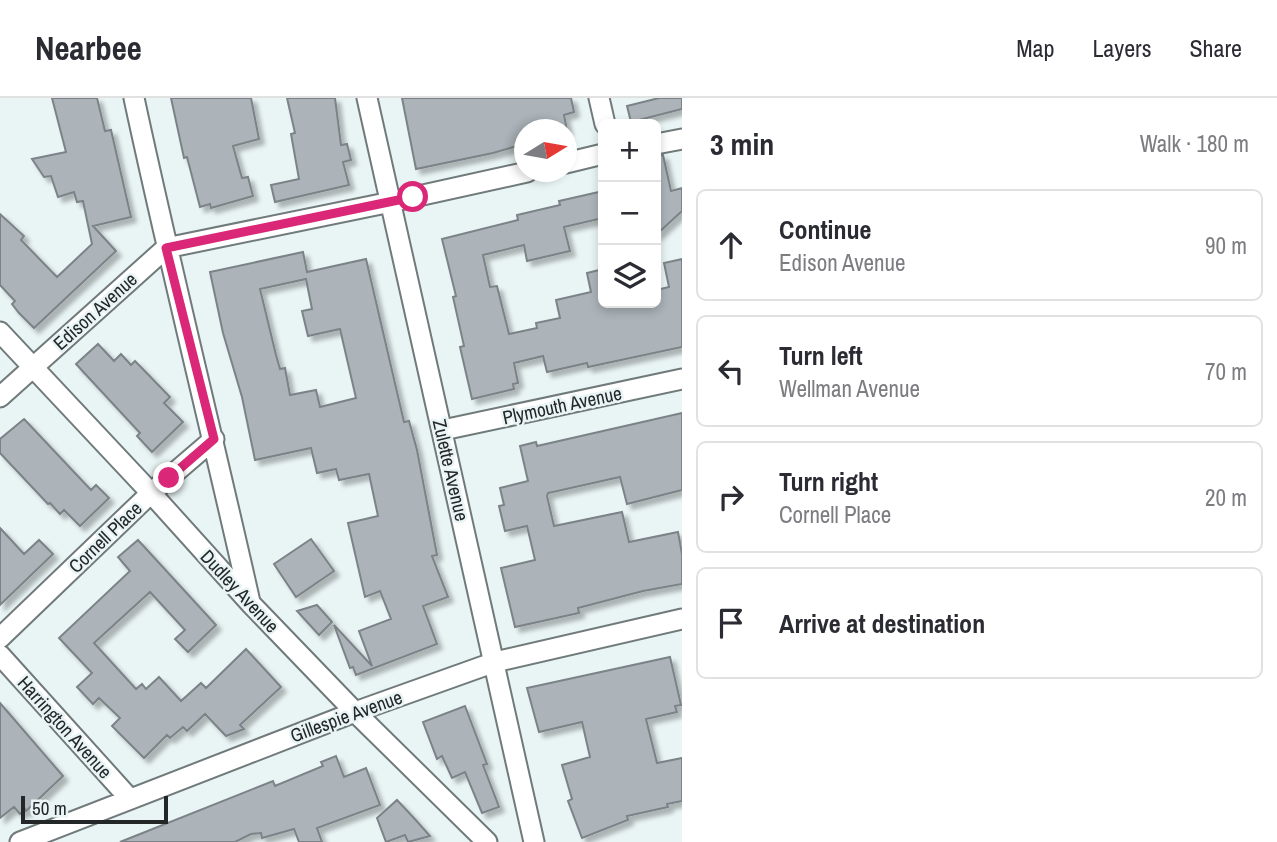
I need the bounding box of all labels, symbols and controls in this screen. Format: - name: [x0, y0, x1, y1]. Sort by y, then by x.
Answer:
- text: Nearbee: [35, 26, 142, 70]
- text: Map: [1016, 32, 1054, 64]
- text: Layers: [1092, 32, 1151, 64]
- text: Share: [1189, 32, 1242, 64]
- north arrow: [514, 119, 577, 182]
- map controls: [598, 119, 661, 308]
- button: +: [598, 119, 661, 182]
- text: 3 min: [710, 124, 774, 164]
- text: Walk · 180 m: [1140, 128, 1249, 159]
- route start: [397, 181, 428, 212]
- button: −: [598, 182, 661, 245]
- text: Continue: [779, 212, 871, 247]
- icon: ahead: [712, 226, 750, 264]
- text: 90 m: [1205, 230, 1247, 261]
- button: layers: [598, 245, 661, 308]
- text: Edison Avenue: [779, 247, 906, 278]
- street label: Edison Avenue: [47, 266, 143, 356]
- text: Turn left: [779, 338, 863, 373]
- icon: left: [712, 352, 750, 390]
- text: 70 m: [1205, 356, 1247, 387]
- text: Wellman Avenue: [779, 373, 920, 404]
- street label: Plymouth Avenue: [500, 380, 624, 430]
- street label: Zulette Avenue: [427, 417, 475, 523]
- route end: [153, 462, 184, 493]
- text: Turn right: [779, 464, 878, 499]
- icon: right: [712, 478, 750, 516]
- text: 20 m: [1205, 482, 1247, 513]
- street label: Cornell Place: [63, 495, 147, 579]
- text: Cornell Place: [779, 499, 891, 530]
- street label: Dudley Avenue: [195, 544, 285, 638]
- icon: arrive: [712, 604, 750, 642]
- text: Arrive at destination: [779, 606, 985, 641]
- street label: Harrington Avenue: [12, 670, 118, 784]
- street label: Gillespie Avenue: [286, 684, 406, 748]
- scale bar: [21, 793, 168, 825]
- text: 50 m: [32, 795, 67, 821]

